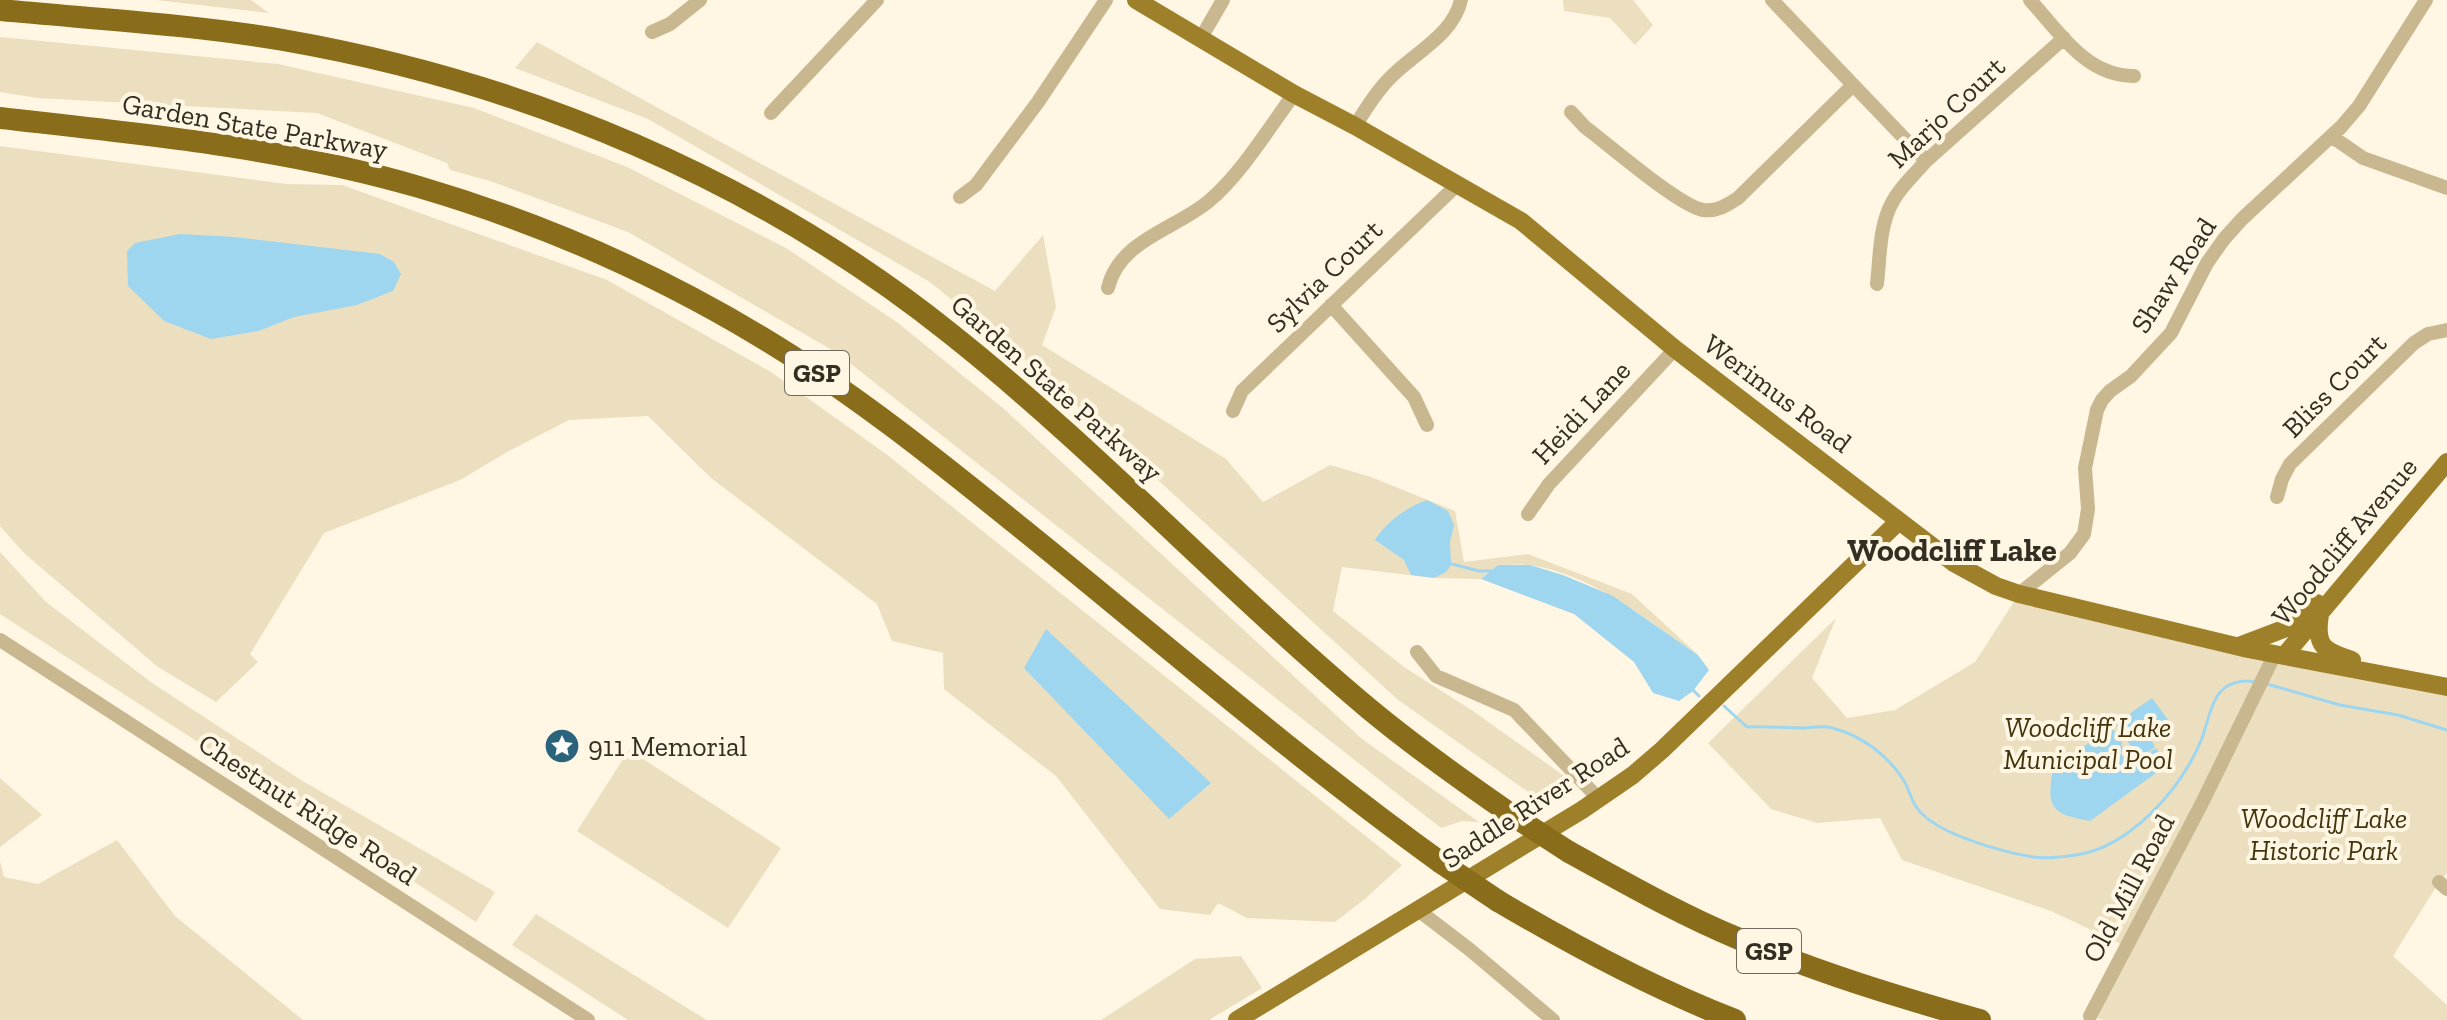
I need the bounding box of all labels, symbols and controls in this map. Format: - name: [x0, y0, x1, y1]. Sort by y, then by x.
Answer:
- street label: Marjo Court: [1881, 49, 2012, 175]
- street label: Garden State Parkway: [120, 87, 391, 166]
- street label: Shaw Road: [2124, 211, 2223, 339]
- street label: Sylvia Court: [1260, 213, 1389, 340]
- street label: Garden State Parkway: [944, 288, 1169, 489]
- street label: Bliss Court: [2276, 326, 2394, 444]
- street label: Werimus Road: [1697, 327, 1858, 460]
- road number: GSP: [785, 351, 849, 395]
- street label: Heidi Lane: [1525, 354, 1637, 471]
- street label: Woodcliff Avenue: [2265, 451, 2424, 632]
- district label: Woodcliff Lake: [1847, 531, 2057, 569]
- park label: Woodcliff Lake Municipal Pool: [2003, 711, 2173, 776]
- street label: Chestnut Ridge Road: [192, 727, 423, 892]
- place icon: 911 Memorial: [543, 727, 581, 765]
- place label: 911 Memorial: [588, 730, 747, 763]
- street label: Saddle River Road: [1436, 730, 1635, 875]
- park label: Woodcliff Lake Historic Park: [2241, 802, 2407, 867]
- street label: Old Mill Road: [2076, 808, 2181, 968]
- road number: GSP: [1737, 929, 1801, 973]

